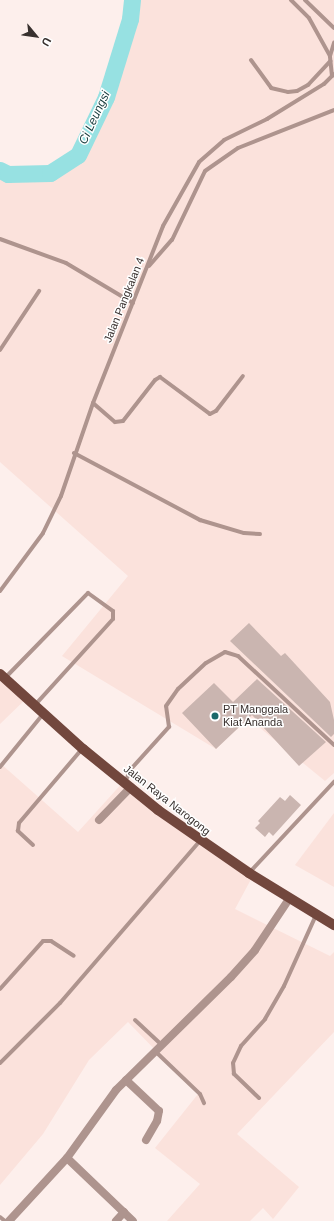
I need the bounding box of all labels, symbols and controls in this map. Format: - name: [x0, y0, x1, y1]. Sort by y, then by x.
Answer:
- north arrow: [16, 16, 56, 56]
- text: U: [39, 35, 54, 48]
- water label: Ci Leungsi: [76, 89, 114, 147]
- street label: Jalan Pangkalan 4: [101, 256, 147, 344]
- place label: PT Manggala Kiat Ananda: [223, 703, 288, 729]
- marker: PT Manggala Kiat Ananda: [210, 711, 220, 721]
- street label: Jalan Raya Narogong: [121, 762, 213, 838]

